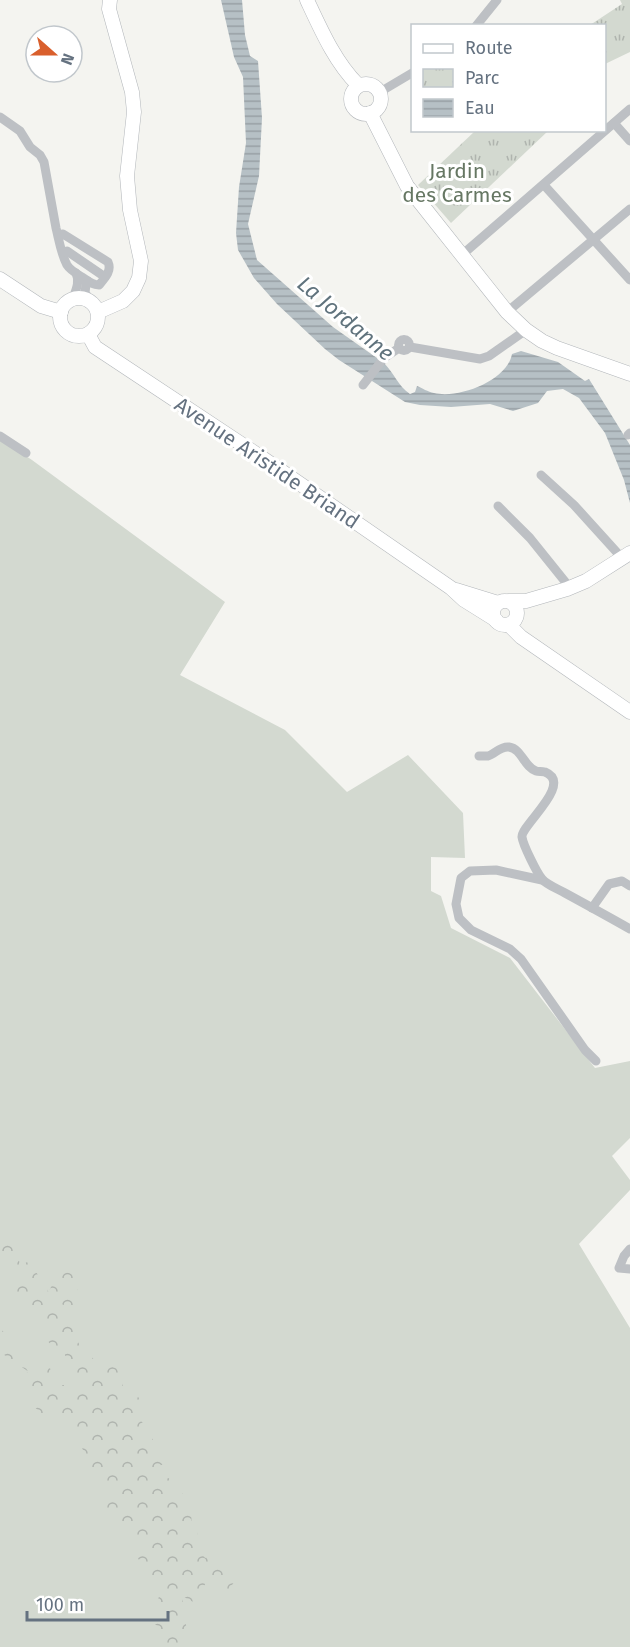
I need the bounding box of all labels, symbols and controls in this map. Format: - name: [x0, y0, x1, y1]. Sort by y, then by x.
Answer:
- north arrow: [24, 24, 84, 84]
- legend: [411, 24, 606, 132]
- text: Route: [465, 37, 513, 59]
- text: N: [57, 51, 78, 68]
- text: Parc: [465, 67, 500, 89]
- text: Eau: [465, 97, 495, 119]
- park label: Jardin des Carmes: [402, 158, 512, 208]
- water label: La Jordanne: [292, 270, 399, 367]
- street label: Avenue Aristide Briand: [170, 391, 364, 535]
- scale bar: [27, 1584, 168, 1622]
- text: 100 m: [36, 1594, 84, 1616]

